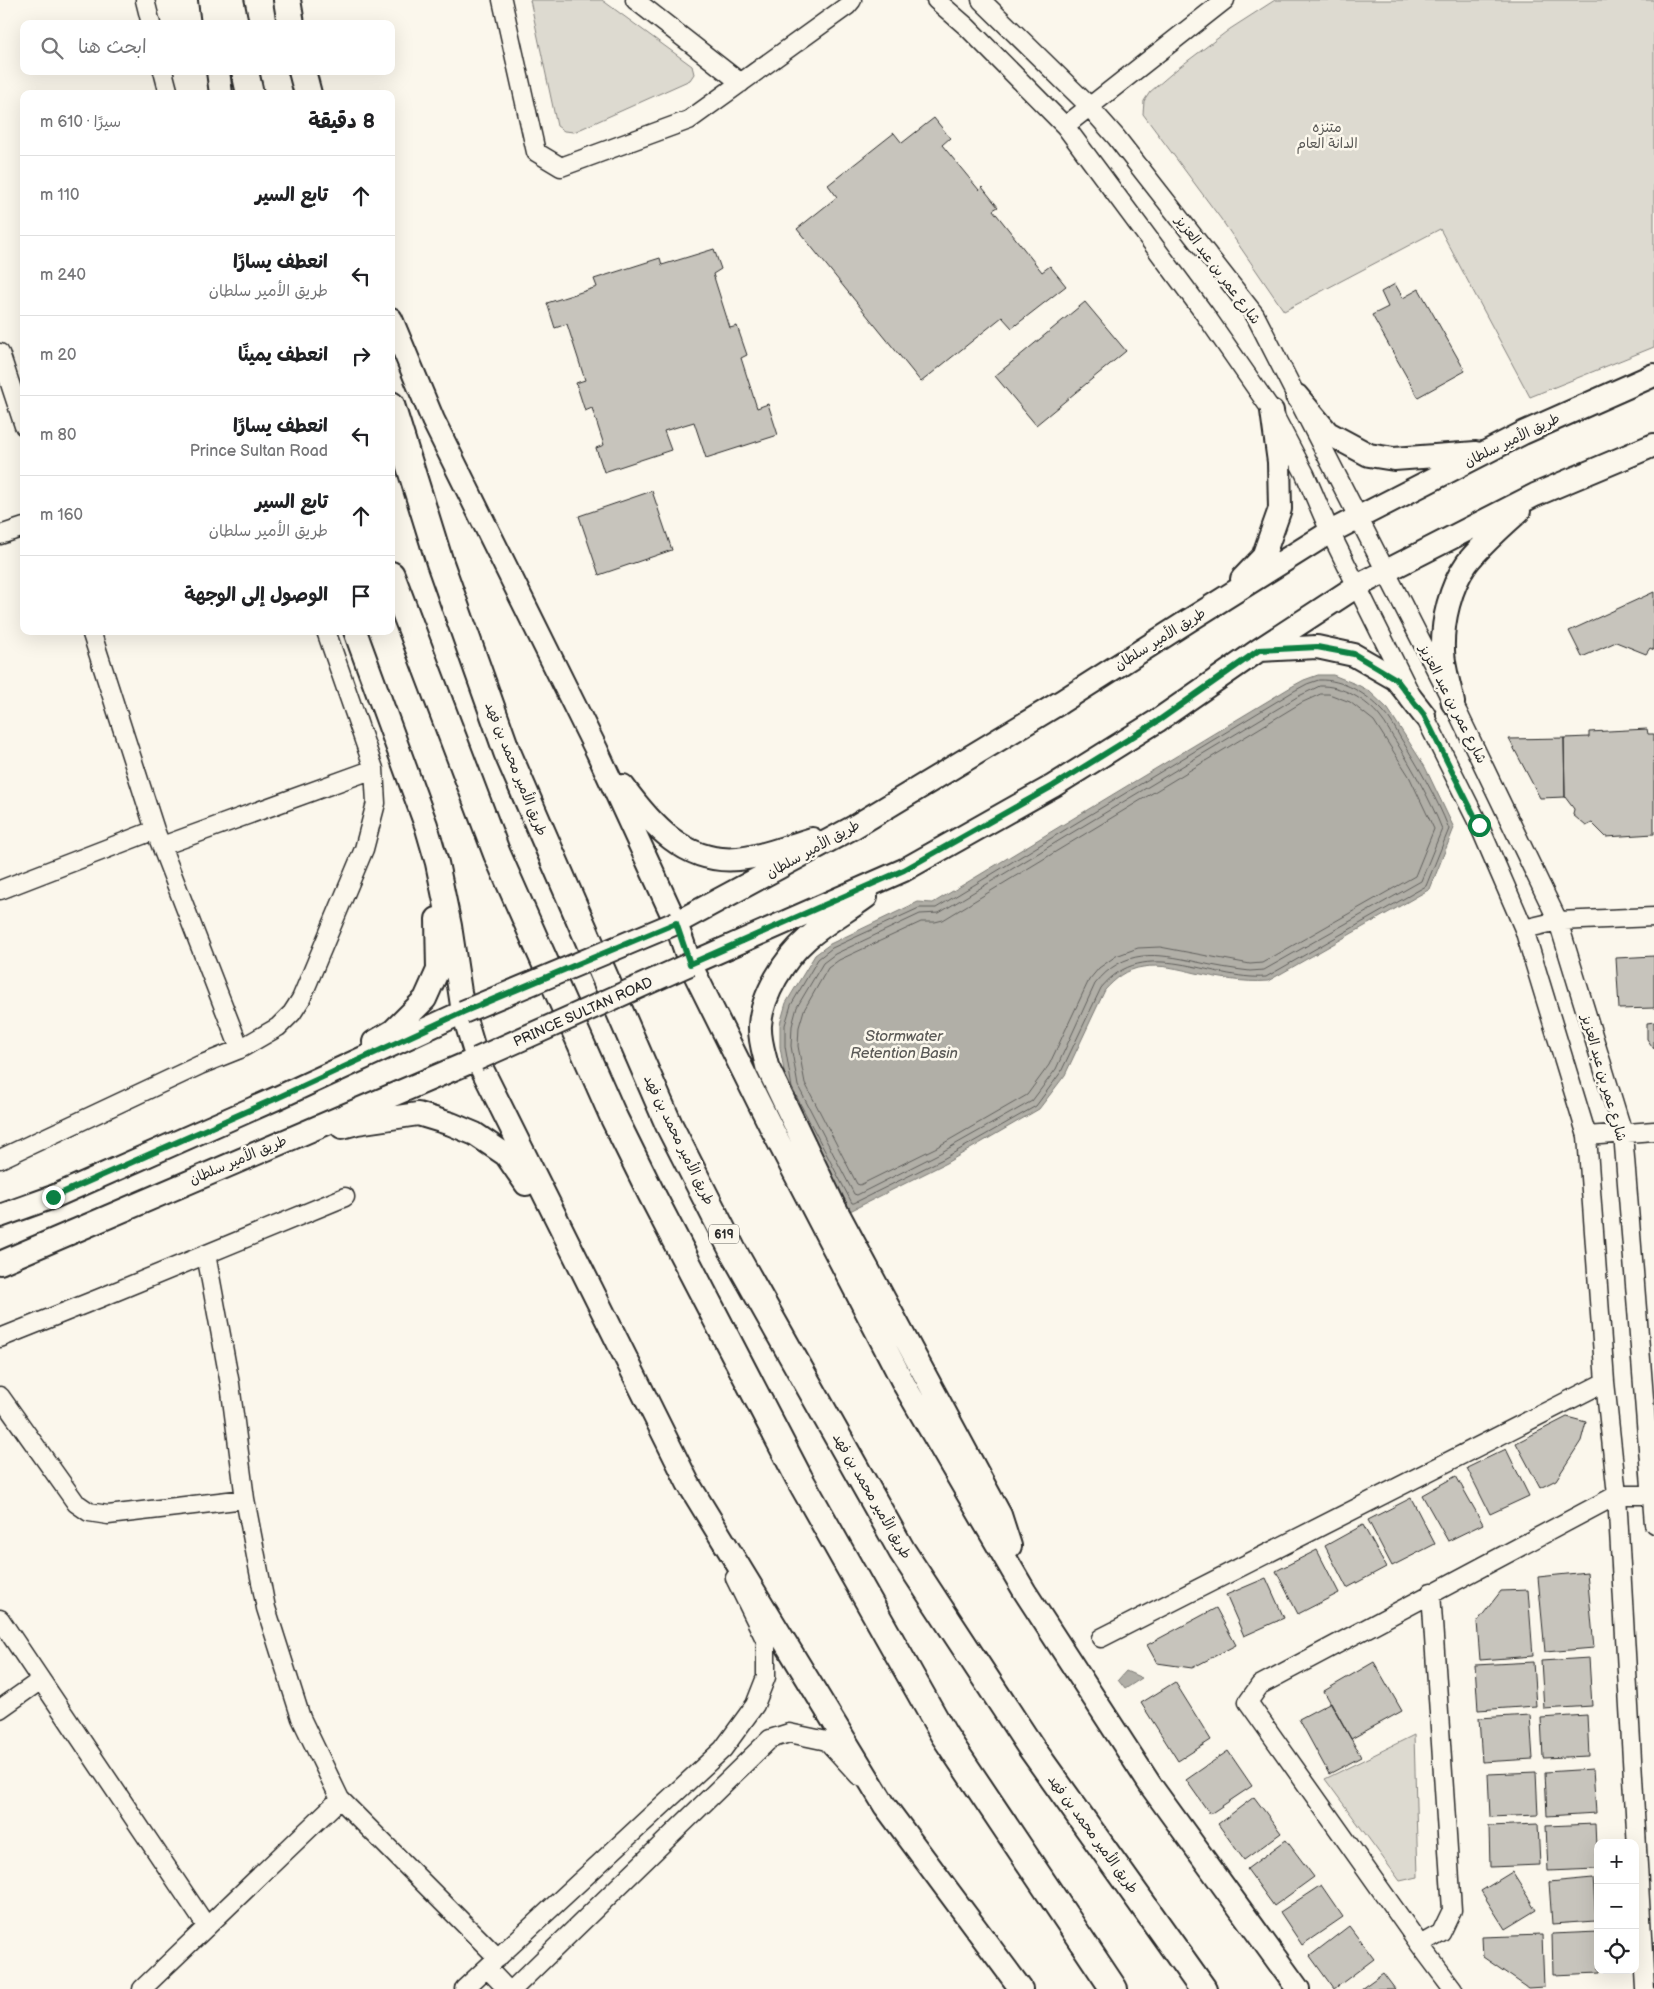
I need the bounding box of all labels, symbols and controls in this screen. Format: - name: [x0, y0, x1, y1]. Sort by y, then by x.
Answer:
- search box: [20, 20, 395, 75]
- icon: search: [38, 34, 66, 62]
- text: ابحث هنا: [78, 36, 147, 59]
- text: 8 دقيقة: [308, 109, 375, 134]
- text: سيرًا · 610 m: [40, 113, 121, 132]
- park label: متنزه الدانة العام: [1296, 119, 1358, 154]
- icon: ahead: [347, 182, 375, 210]
- text: تابع السير: [255, 184, 328, 207]
- text: 110 m: [40, 186, 79, 205]
- street label: شارع عمر بن عبد العزيز: [1170, 212, 1264, 328]
- text: انعطف يسارًا: [233, 251, 328, 274]
- icon: left: [347, 262, 375, 290]
- text: 240 m: [40, 266, 86, 285]
- text: طريق الأمير سلطان: [209, 282, 328, 301]
- icon: right: [347, 342, 375, 370]
- text: انعطف يمينًا: [238, 344, 328, 367]
- text: 20 m: [40, 346, 76, 365]
- street label: طريق الأمير سلطان: [1461, 409, 1563, 471]
- text: انعطف يسارًا: [233, 415, 328, 438]
- icon: left: [347, 422, 375, 450]
- text: 80 m: [40, 426, 76, 445]
- text: Prince Sultan Road: [190, 442, 328, 461]
- text: تابع السير: [255, 491, 328, 514]
- icon: ahead: [347, 502, 375, 530]
- text: 160 m: [40, 506, 83, 525]
- text: طريق الأمير سلطان: [209, 522, 328, 541]
- icon: arrive: [347, 582, 375, 610]
- text: الوصول إلى الوجهة: [184, 584, 328, 607]
- street label: طريق الأمير سلطان: [1111, 603, 1209, 674]
- street label: شارع عمر بن عبد العزيز: [1414, 641, 1490, 767]
- street label: طريق الأمير محمد بن فهد: [481, 699, 552, 838]
- route start: [1468, 814, 1491, 837]
- street label: طريق الأمير سلطان: [763, 815, 863, 882]
- street label: PRINCE SULTAN ROAD: [511, 974, 655, 1050]
- street label: شارع عمر بن عبد العزيز: [1577, 1012, 1630, 1144]
- water label: Stormwater Retention Basin: [850, 1027, 958, 1063]
- street label: طريق الأمير محمد بن فهد: [640, 1072, 719, 1208]
- street label: طريق الأمير سلطان: [186, 1131, 289, 1188]
- route end: [42, 1186, 65, 1209]
- road number: 619: [709, 1224, 739, 1244]
- street label: طريق الأمير محمد بن فهد: [829, 1429, 916, 1562]
- street label: طريق الأمير محمد بن فهد: [1044, 1771, 1143, 1897]
- map controls: [1594, 1839, 1639, 1974]
- button: +: [1594, 1839, 1639, 1884]
- button: −: [1594, 1884, 1639, 1929]
- button: locate: [1594, 1929, 1639, 1974]

